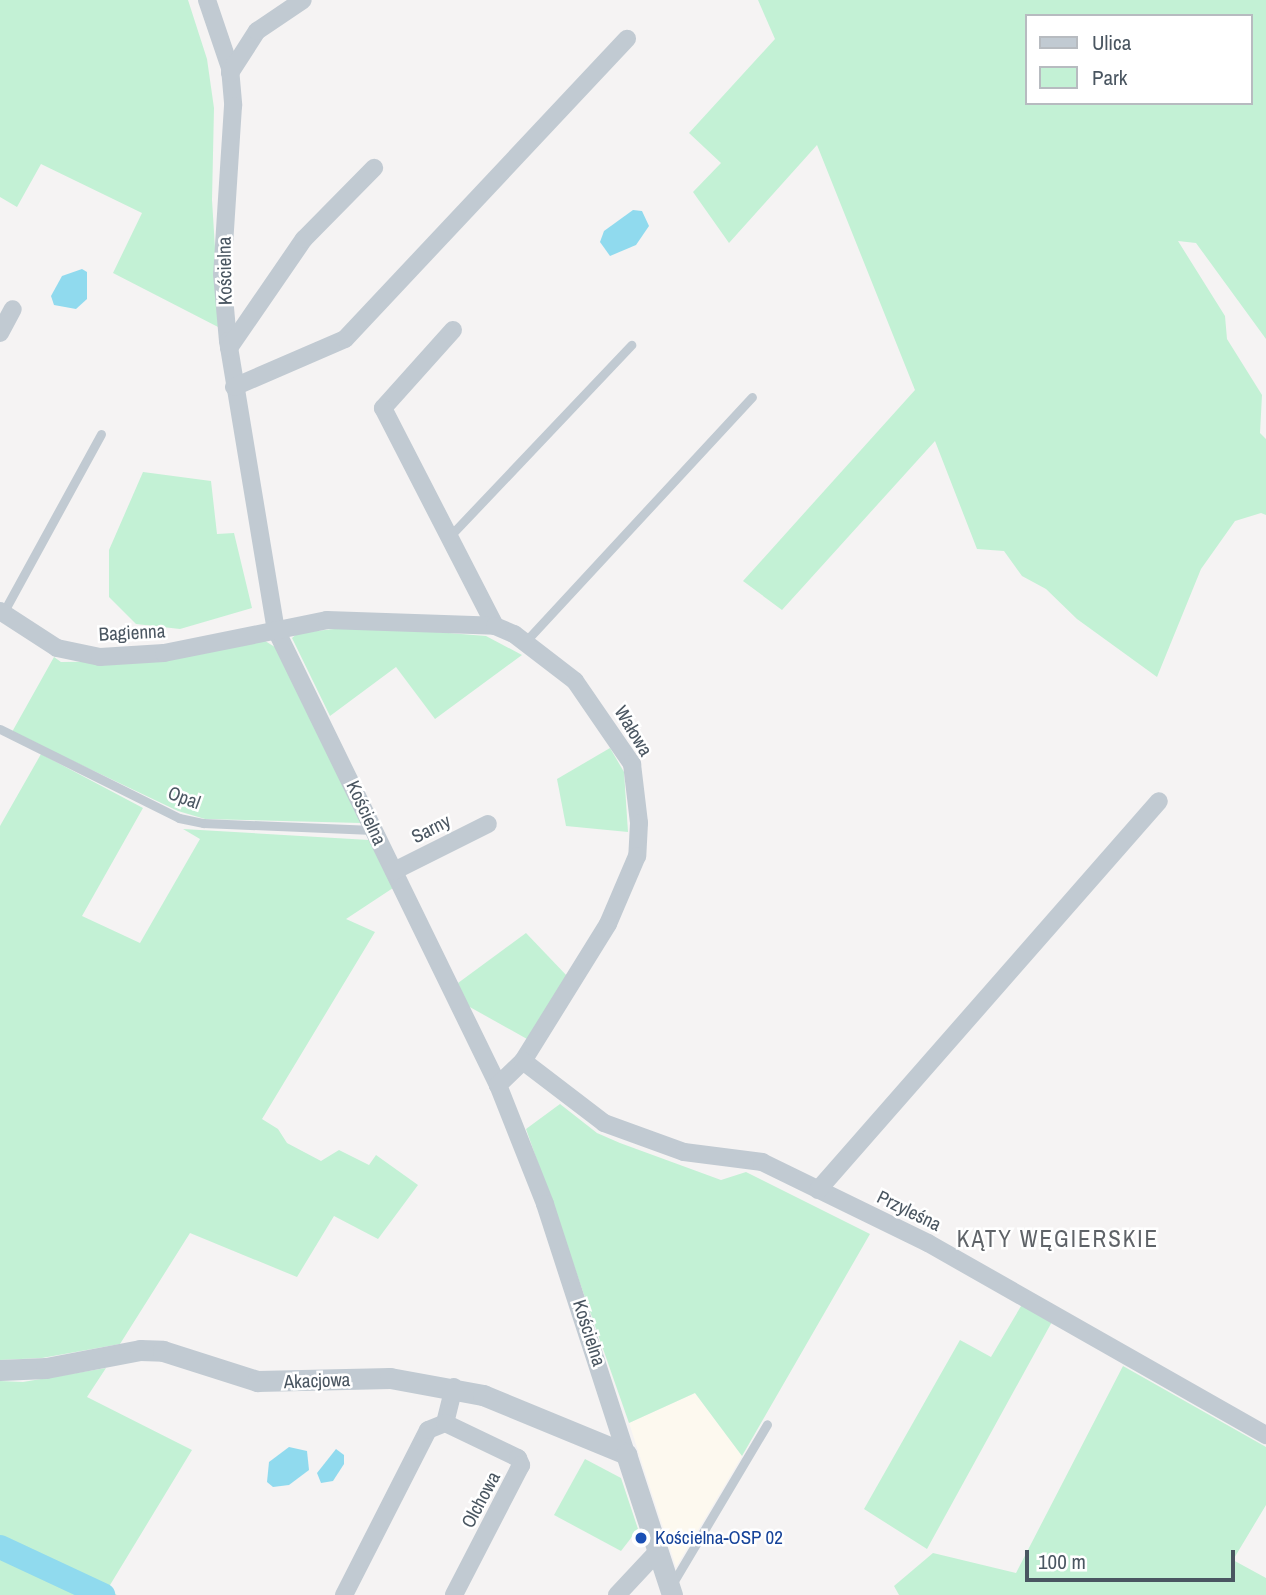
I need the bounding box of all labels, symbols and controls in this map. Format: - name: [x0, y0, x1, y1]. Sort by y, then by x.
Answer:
- legend: [1024, 14, 1252, 105]
- text: Ulica: [1092, 28, 1131, 57]
- text: Park: [1092, 63, 1127, 92]
- street label: Kościelna: [213, 237, 237, 305]
- street label: Bagienna: [98, 620, 166, 646]
- street label: Wałowa: [609, 702, 657, 760]
- street label: Kościelna: [341, 777, 391, 849]
- street label: Opal: [165, 782, 203, 814]
- street label: Sarny: [408, 810, 454, 848]
- street label: Przyleśna: [873, 1186, 945, 1236]
- district label: KĄTY WĘGIERSKIE: [959, 1225, 1157, 1253]
- street label: Kościelna: [568, 1297, 610, 1369]
- street label: Akacjowa: [283, 1368, 351, 1394]
- street label: Olchowa: [457, 1468, 505, 1532]
- place label: Kościelna-OSP 02: [655, 1527, 783, 1549]
- marker: Kościelna-OSP 02: [633, 1530, 649, 1546]
- scale bar: [1028, 1536, 1238, 1580]
- text: 100 m: [1038, 1547, 1086, 1576]

